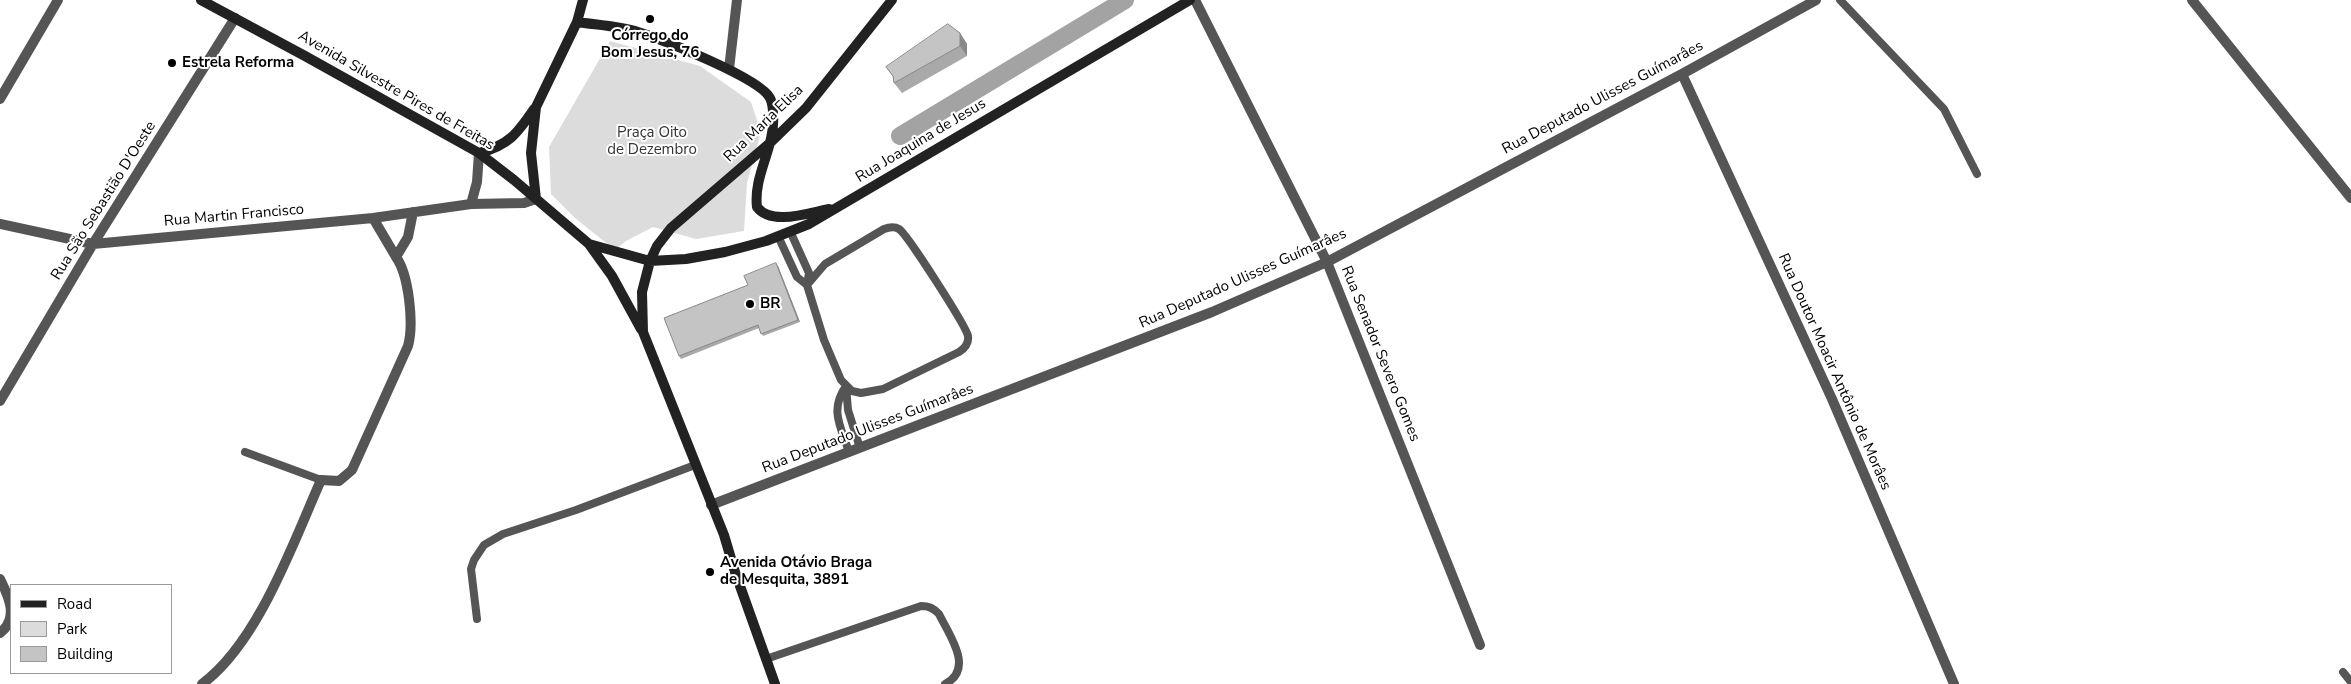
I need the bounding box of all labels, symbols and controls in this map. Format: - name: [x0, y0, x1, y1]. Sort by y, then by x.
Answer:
- marker: Córrego do Bom Jesus, 76: [644, 13, 656, 25]
- street label: Avenida Silvestre Pires de Freitas: [295, 27, 497, 155]
- place label: Córrego do Bom Jesus, 76: [601, 27, 699, 62]
- street label: Rua Deputado Ulisses Guímarâes: [1499, 37, 1707, 159]
- place label: Estrela Reforma: [182, 54, 294, 72]
- marker: Estrela Reforma: [166, 57, 178, 69]
- street label: Rua Maria Elisa: [721, 82, 807, 166]
- street label: Rua Joaquina de Jesus: [853, 95, 989, 187]
- street label: Rua São Sebastião D'Oeste: [48, 118, 160, 284]
- park label: Praça Oito de Dezembro: [607, 124, 697, 159]
- street label: Rua Martin Francisco: [163, 201, 305, 231]
- street label: Rua Deputado Ulisses Guímarâes: [1137, 225, 1349, 333]
- street label: Rua Doutor Moacir Antônio de Morâes: [1774, 251, 1894, 493]
- street label: Rua Senador Severo Gomes: [1337, 264, 1423, 444]
- place label: BR: [760, 295, 781, 313]
- marker: BR: [744, 298, 756, 310]
- street label: Rua Deputado Ulisses Guímarâes: [760, 380, 976, 478]
- place label: Avenida Otávio Braga de Mesquita, 3891: [720, 554, 872, 589]
- marker: Avenida Otávio Braga de Mesquita, 3891: [704, 566, 716, 578]
- legend: [10, 584, 172, 674]
- text: Road: [57, 594, 92, 614]
- text: Park: [57, 619, 87, 639]
- text: Building: [57, 644, 113, 664]

